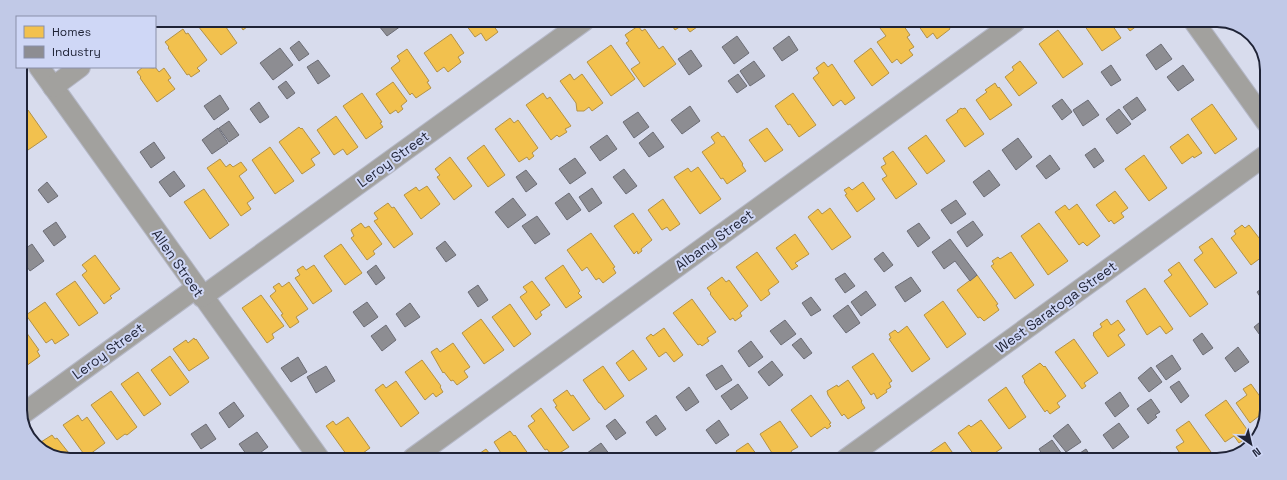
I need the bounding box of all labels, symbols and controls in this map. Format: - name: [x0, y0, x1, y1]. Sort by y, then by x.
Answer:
- legend: [16, 16, 156, 68]
- text: Homes: [52, 24, 91, 40]
- text: Industry: [52, 44, 101, 60]
- street label: Leroy Street: [354, 127, 432, 191]
- street label: Albany Street: [671, 205, 757, 275]
- street label: Allen Street: [148, 226, 208, 300]
- street label: West Saratoga Street: [992, 257, 1120, 357]
- street label: Leroy Street: [69, 319, 147, 383]
- north arrow: [1231, 424, 1271, 464]
- text: N: [1250, 444, 1264, 460]

